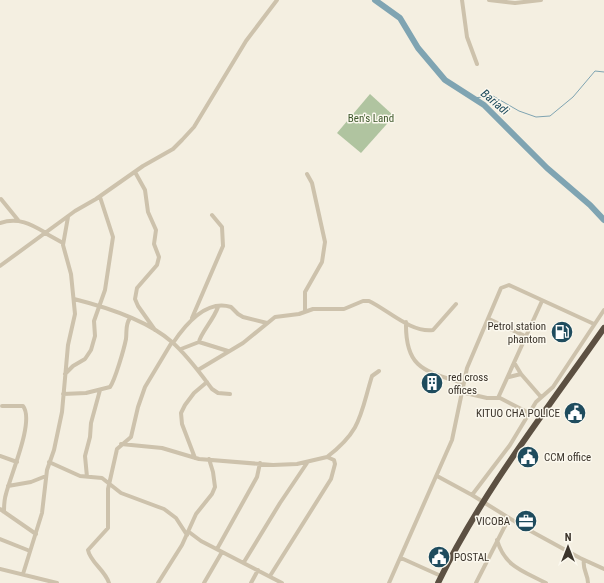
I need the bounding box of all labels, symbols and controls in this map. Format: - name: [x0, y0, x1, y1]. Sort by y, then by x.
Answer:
- water label: Bariadi: [478, 86, 512, 118]
- park label: Ben's Land: [348, 112, 394, 125]
- fuel station icon: Petrol station phantom: [549, 319, 575, 345]
- place label: Petrol station phantom: [488, 320, 546, 346]
- building icon: red cross offices: [419, 370, 445, 396]
- place label: red cross offices: [448, 371, 488, 397]
- public building icon: KITUO CHA POLICE: [562, 400, 588, 426]
- place label: KITUO CHA POLICE: [476, 407, 561, 420]
- public building icon: CCM office: [515, 444, 541, 470]
- place label: CCM office: [544, 451, 591, 464]
- office icon: VICOBA: [513, 508, 539, 534]
- place label: VICOBA: [476, 515, 511, 528]
- north arrow: [548, 527, 588, 567]
- text: N: [565, 531, 572, 544]
- public building icon: POSTAL: [426, 544, 452, 570]
- place label: POSTAL: [454, 551, 489, 564]

